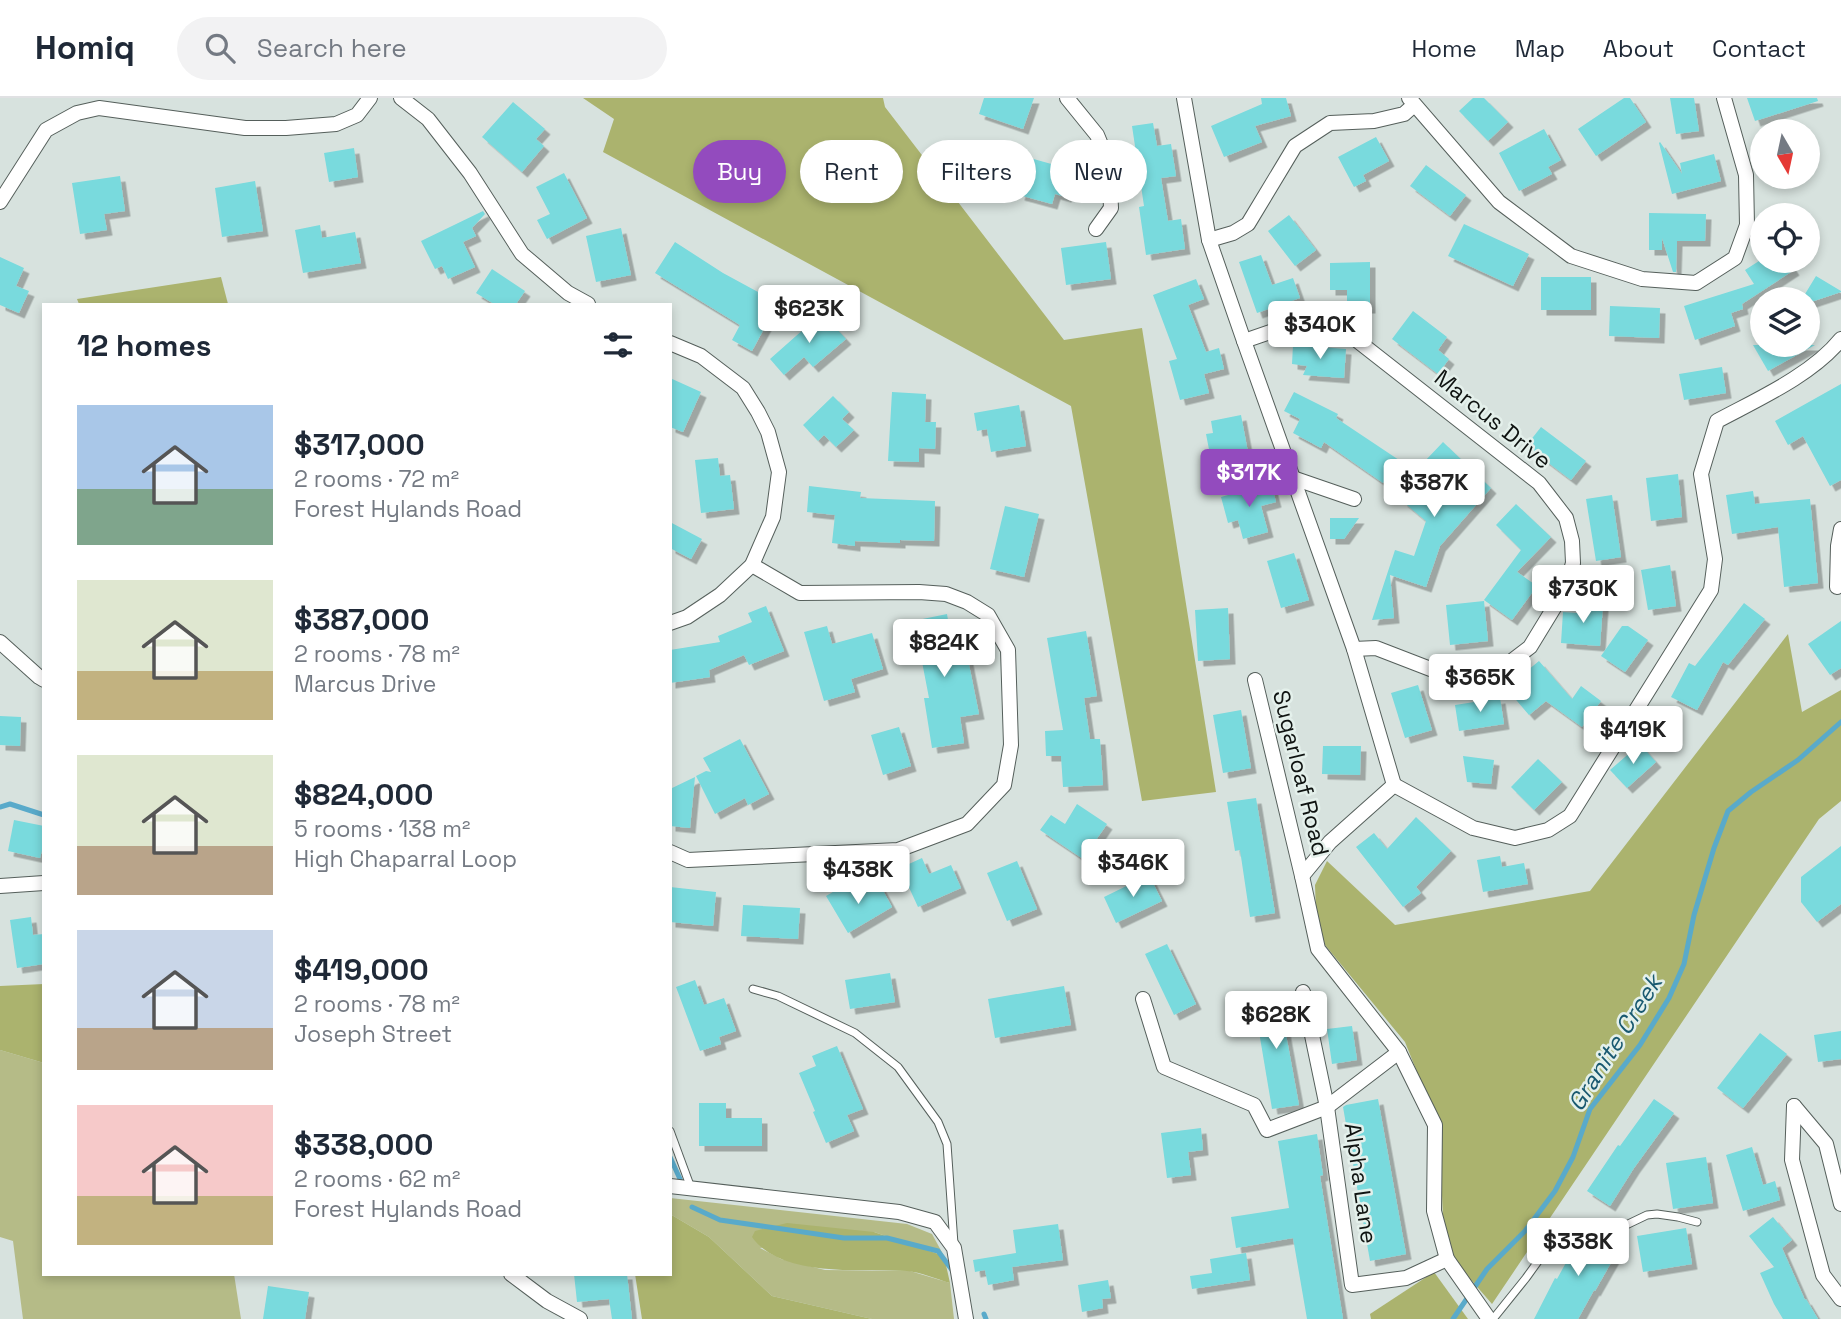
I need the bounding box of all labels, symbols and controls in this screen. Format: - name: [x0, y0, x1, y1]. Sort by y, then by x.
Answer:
- search box: [177, 17, 667, 80]
- text: Homiq: [35, 27, 135, 69]
- icon: search: [201, 29, 239, 67]
- text: Search here: [257, 31, 407, 65]
- text: Home: [1411, 33, 1477, 64]
- text: Map: [1515, 33, 1565, 64]
- text: About: [1603, 33, 1674, 64]
- text: Contact: [1712, 33, 1806, 64]
- north arrow: [1750, 119, 1820, 189]
- map controls: [1750, 119, 1820, 357]
- chip: Buy: [693, 140, 786, 203]
- chip: Rent: [800, 140, 903, 203]
- chip: Filters: [917, 140, 1036, 203]
- chip: New: [1050, 140, 1147, 203]
- button: locate: [1750, 203, 1820, 273]
- pin: $623K: [760, 286, 858, 345]
- button: layers: [1750, 287, 1820, 357]
- text: $623K: [774, 293, 844, 323]
- pin: $340K: [1271, 302, 1369, 361]
- text: $340K: [1284, 309, 1356, 339]
- text: 12 homes: [77, 326, 212, 365]
- icon: filters: [599, 326, 637, 364]
- street label: Marcus Drive: [1428, 363, 1558, 475]
- text: $317,000: [294, 425, 425, 464]
- icon: home: [133, 433, 217, 517]
- pin: $317K: [1200, 450, 1298, 509]
- text: $317K: [1216, 457, 1282, 487]
- pin: $387K: [1385, 460, 1483, 519]
- text: 2 rooms · 72 m²: [294, 464, 459, 494]
- text: $387K: [1400, 467, 1468, 497]
- text: Forest Hylands Road: [294, 494, 522, 524]
- pin: $730K: [1534, 566, 1632, 625]
- text: $730K: [1548, 573, 1618, 603]
- text: $387,000: [294, 600, 429, 639]
- icon: home: [133, 608, 217, 692]
- pin: $824K: [895, 620, 993, 679]
- text: $824K: [909, 627, 979, 657]
- text: 2 rooms · 78 m²: [294, 639, 460, 669]
- pin: $365K: [1431, 654, 1529, 714]
- text: $365K: [1445, 662, 1515, 692]
- text: Marcus Drive: [294, 669, 436, 699]
- street label: Sugarloaf Road: [1266, 687, 1336, 859]
- pin: $419K: [1584, 706, 1682, 766]
- text: $419K: [1600, 714, 1666, 744]
- text: $824,000: [294, 775, 433, 814]
- icon: home: [133, 783, 217, 867]
- text: 5 rooms · 138 m²: [294, 814, 470, 844]
- pin: $346K: [1084, 840, 1182, 899]
- text: High Chaparral Loop: [294, 844, 517, 874]
- pin: $438K: [809, 846, 907, 906]
- text: $346K: [1097, 847, 1169, 877]
- text: $438K: [823, 854, 893, 884]
- text: $419,000: [294, 950, 429, 989]
- icon: home: [133, 958, 217, 1042]
- water label: Granite Creek: [1560, 966, 1670, 1117]
- text: 2 rooms · 78 m²: [294, 989, 460, 1019]
- pin: $628K: [1227, 992, 1325, 1051]
- text: $628K: [1241, 999, 1311, 1029]
- text: Joseph Street: [294, 1019, 452, 1049]
- street label: Alpha Lane: [1338, 1121, 1384, 1245]
- text: $338,000: [294, 1125, 433, 1164]
- icon: home: [133, 1133, 217, 1217]
- text: 2 rooms · 62 m²: [294, 1164, 460, 1194]
- text: Forest Hylands Road: [294, 1194, 522, 1224]
- pin: $338K: [1529, 1218, 1627, 1278]
- text: $338K: [1543, 1226, 1613, 1256]

